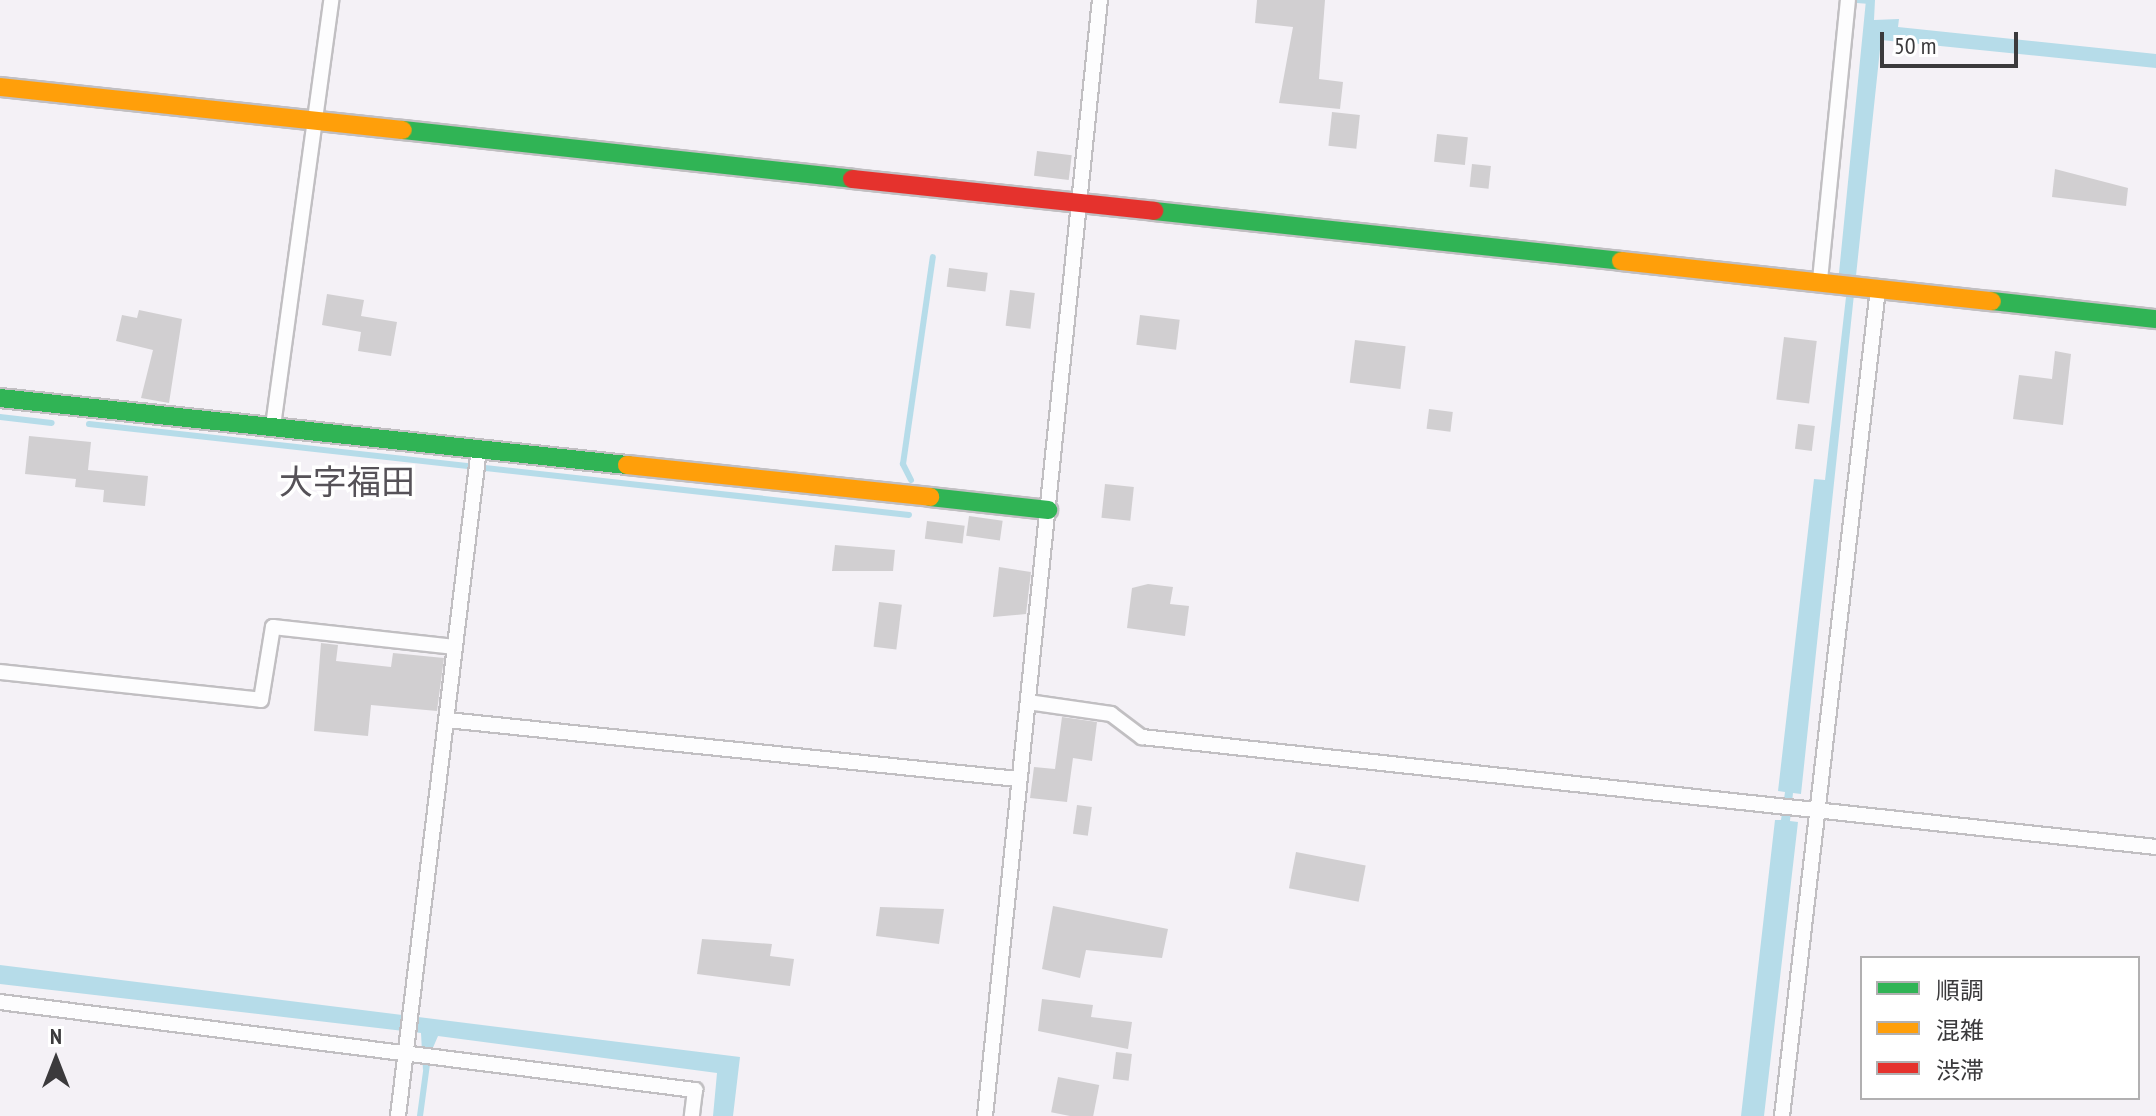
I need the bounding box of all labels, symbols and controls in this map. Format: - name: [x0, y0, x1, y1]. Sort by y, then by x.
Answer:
- scale bar: [1884, 16, 2022, 66]
- text: 50 m: [1894, 30, 1936, 61]
- district label: 大字福田: [279, 462, 415, 502]
- legend: [1860, 956, 2140, 1100]
- text: 順調: [1936, 975, 1984, 1006]
- text: 混雑: [1936, 1015, 1984, 1046]
- north arrow: [16, 1020, 96, 1100]
- text: N: [50, 1022, 62, 1050]
- text: 渋滞: [1936, 1055, 1984, 1086]

